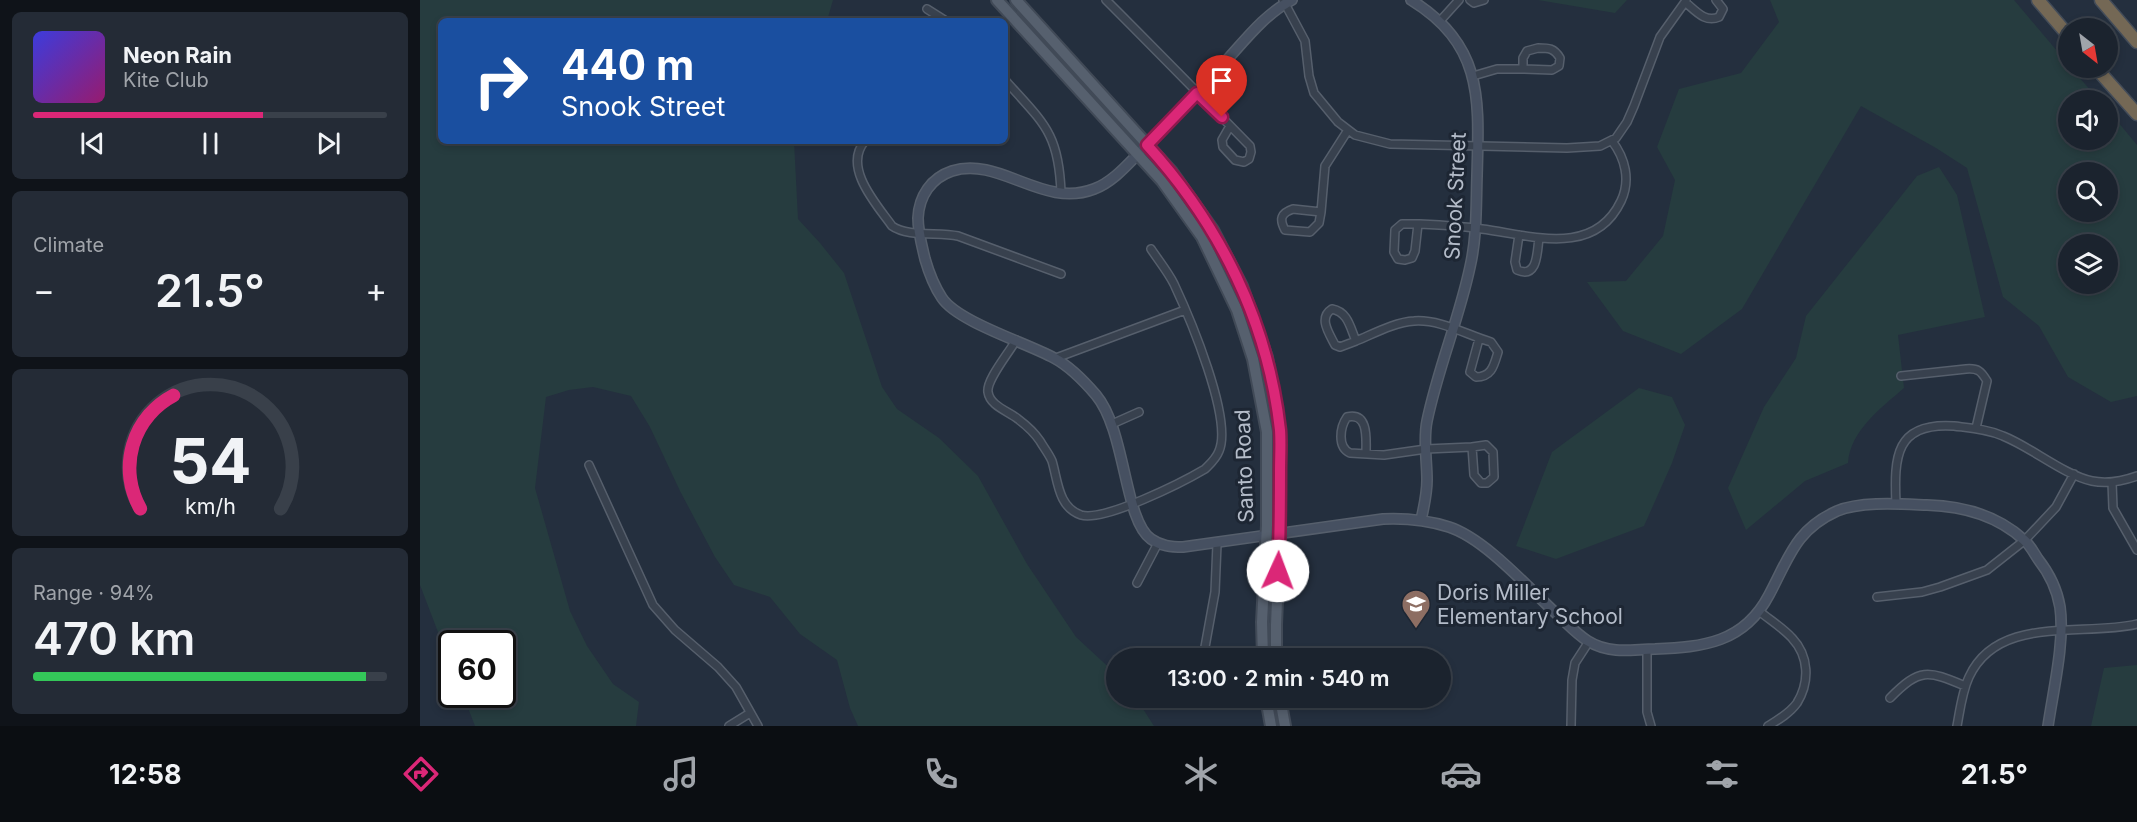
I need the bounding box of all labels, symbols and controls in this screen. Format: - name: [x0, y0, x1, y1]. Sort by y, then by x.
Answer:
- north arrow: [2058, 18, 2118, 78]
- map controls: [2058, 18, 2118, 294]
- text: 440 m: [561, 39, 694, 90]
- text: Neon Rain: [123, 42, 232, 68]
- icon: right: [462, 42, 540, 120]
- pin: [1196, 55, 1247, 117]
- icon: arrive: [1205, 64, 1238, 97]
- text: Kite Club: [123, 68, 209, 92]
- text: Snook Street: [561, 90, 725, 123]
- button: sound: [2058, 90, 2118, 150]
- icon: previous: [76, 127, 109, 160]
- icon: pause: [194, 127, 227, 160]
- icon: next: [312, 127, 345, 160]
- street label: Snook Street: [1439, 131, 1471, 260]
- button: search: [2058, 162, 2118, 222]
- text: Climate: [33, 233, 104, 257]
- button: layers: [2058, 234, 2118, 294]
- text: 21.5°: [155, 263, 265, 318]
- text: −: [33, 270, 55, 310]
- text: +: [365, 270, 387, 310]
- street label: Santo Road: [1230, 409, 1258, 523]
- text: 54: [169, 423, 251, 498]
- text: km/h: [185, 494, 235, 520]
- position arrow: [1246, 539, 1310, 603]
- place label: Doris Miller Elementary School: [1437, 580, 1623, 629]
- text: Range · 94%: [33, 581, 155, 605]
- school or university icon: Doris Miller Elementary School: [1400, 588, 1432, 630]
- text: 470 km: [33, 611, 195, 666]
- speed limit sign: 60: [438, 630, 516, 708]
- text: 13:00 · 2 min · 540 m: [1167, 665, 1390, 691]
- icon: directions: [400, 753, 442, 795]
- icon: music: [660, 753, 702, 795]
- icon: phone: [920, 753, 962, 795]
- icon: climate: [1180, 753, 1222, 795]
- icon: car: [1440, 753, 1482, 795]
- icon: filters: [1701, 753, 1743, 795]
- text: 12:58: [109, 758, 182, 791]
- text: 21.5°: [1961, 758, 2028, 791]

